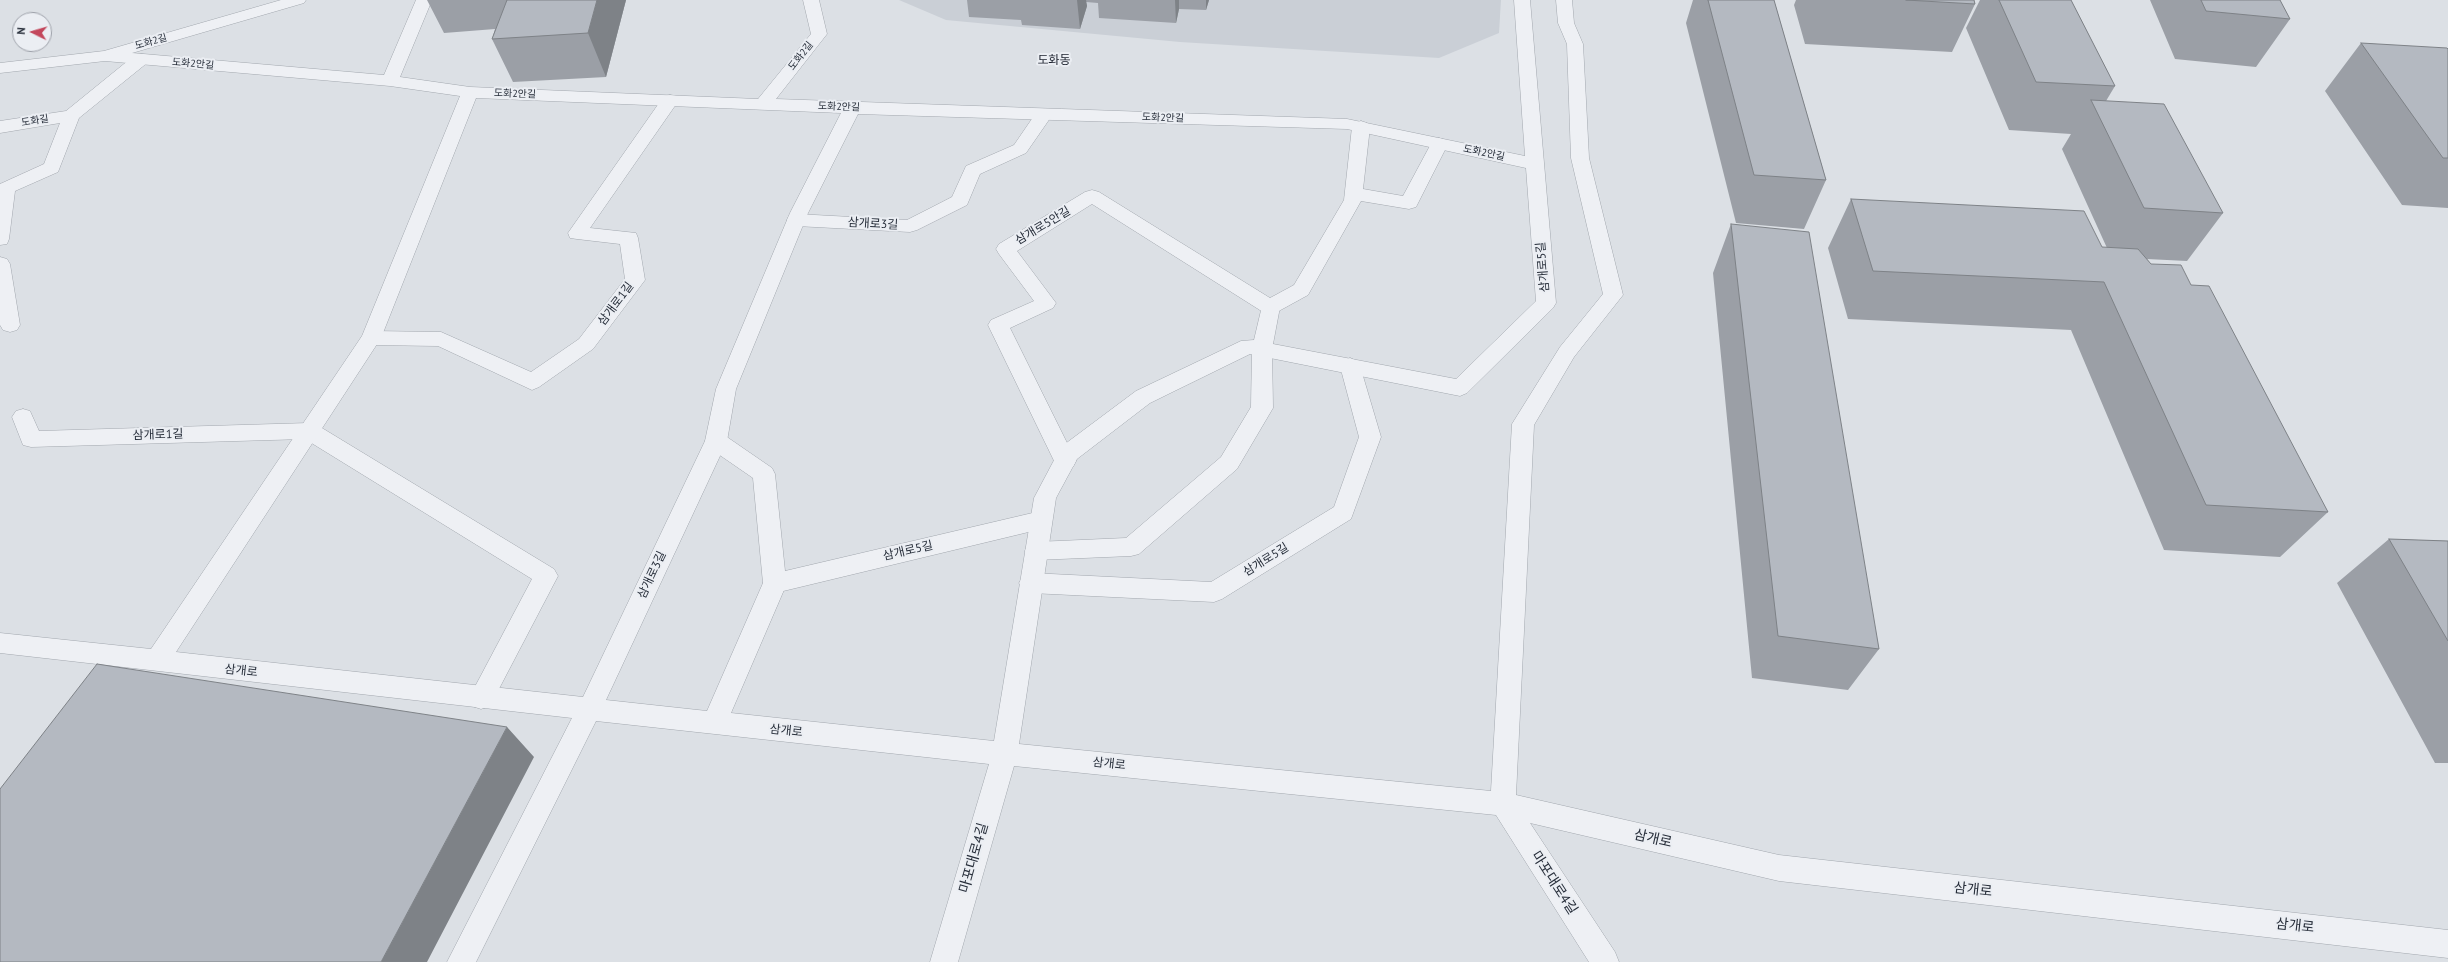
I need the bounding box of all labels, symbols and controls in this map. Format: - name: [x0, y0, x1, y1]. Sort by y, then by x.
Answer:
- north arrow: [12, 12, 52, 52]
- text: N: [14, 27, 28, 35]
- street label: 도화2길: [133, 32, 169, 52]
- street label: 도화2길: [786, 39, 816, 73]
- district label: 도화동: [1037, 54, 1071, 68]
- street label: 도화2안길: [171, 56, 215, 72]
- street label: 도화2안길: [494, 87, 536, 101]
- street label: 도화2안길: [818, 100, 860, 114]
- street label: 도화2안길: [1142, 111, 1184, 125]
- street label: 도화길: [20, 113, 50, 129]
- street label: 도화2안길: [1462, 143, 1506, 163]
- street label: 삼개로5안길: [1013, 204, 1073, 248]
- street label: 삼개로3길: [847, 215, 899, 233]
- street label: 삼개로5길: [1534, 241, 1552, 293]
- street label: 삼개로1길: [595, 279, 637, 329]
- street label: 삼개로1길: [132, 427, 184, 443]
- street label: 삼개로5길: [882, 538, 934, 564]
- street label: 삼개로5길: [1241, 540, 1291, 580]
- street label: 삼개로3길: [635, 549, 669, 601]
- street label: 삼개로: [224, 662, 258, 680]
- street label: 삼개로: [769, 722, 803, 740]
- street label: 삼개로: [1092, 755, 1126, 773]
- street label: 마포대로4길: [956, 821, 992, 895]
- street label: 삼개로: [1632, 826, 1674, 852]
- street label: 마포대로4길: [1527, 848, 1581, 918]
- street label: 삼개로: [1953, 880, 1993, 900]
- street label: 삼개로: [2275, 916, 2315, 936]

